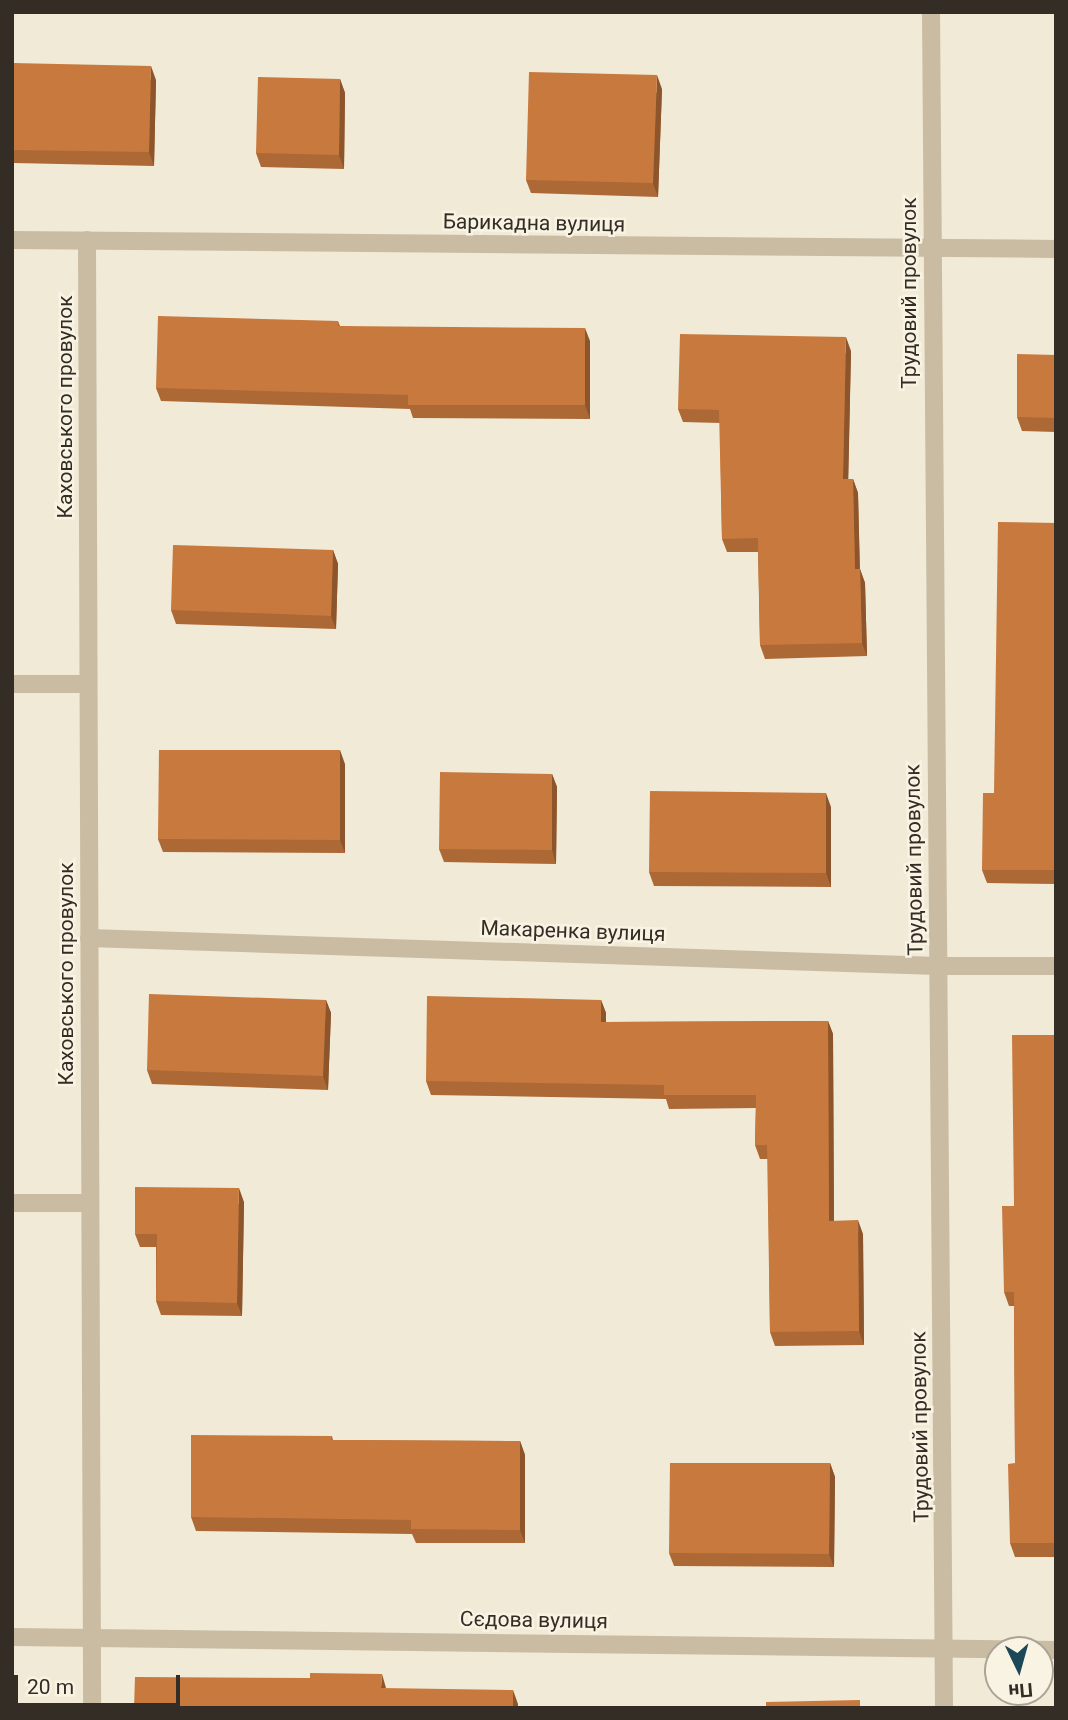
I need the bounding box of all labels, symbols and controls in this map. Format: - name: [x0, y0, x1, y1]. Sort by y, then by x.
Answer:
- street label: Трудовий провулок: [896, 197, 922, 389]
- street label: Барикадна вулиця: [443, 209, 625, 237]
- street label: Каховського провулок: [52, 295, 78, 519]
- street label: Трудовий провулок: [900, 764, 928, 956]
- street label: Каховського провулок: [53, 862, 79, 1086]
- street label: Макаренка вулиця: [480, 915, 666, 947]
- street label: Трудовий провулок: [906, 1331, 934, 1523]
- street label: Сєдова вулиця: [460, 1606, 608, 1634]
- north arrow: [984, 1636, 1054, 1706]
- scale bar: [18, 1660, 184, 1704]
- text: 20 m: [27, 1675, 74, 1699]
- text: Пн: [1008, 1678, 1034, 1703]

